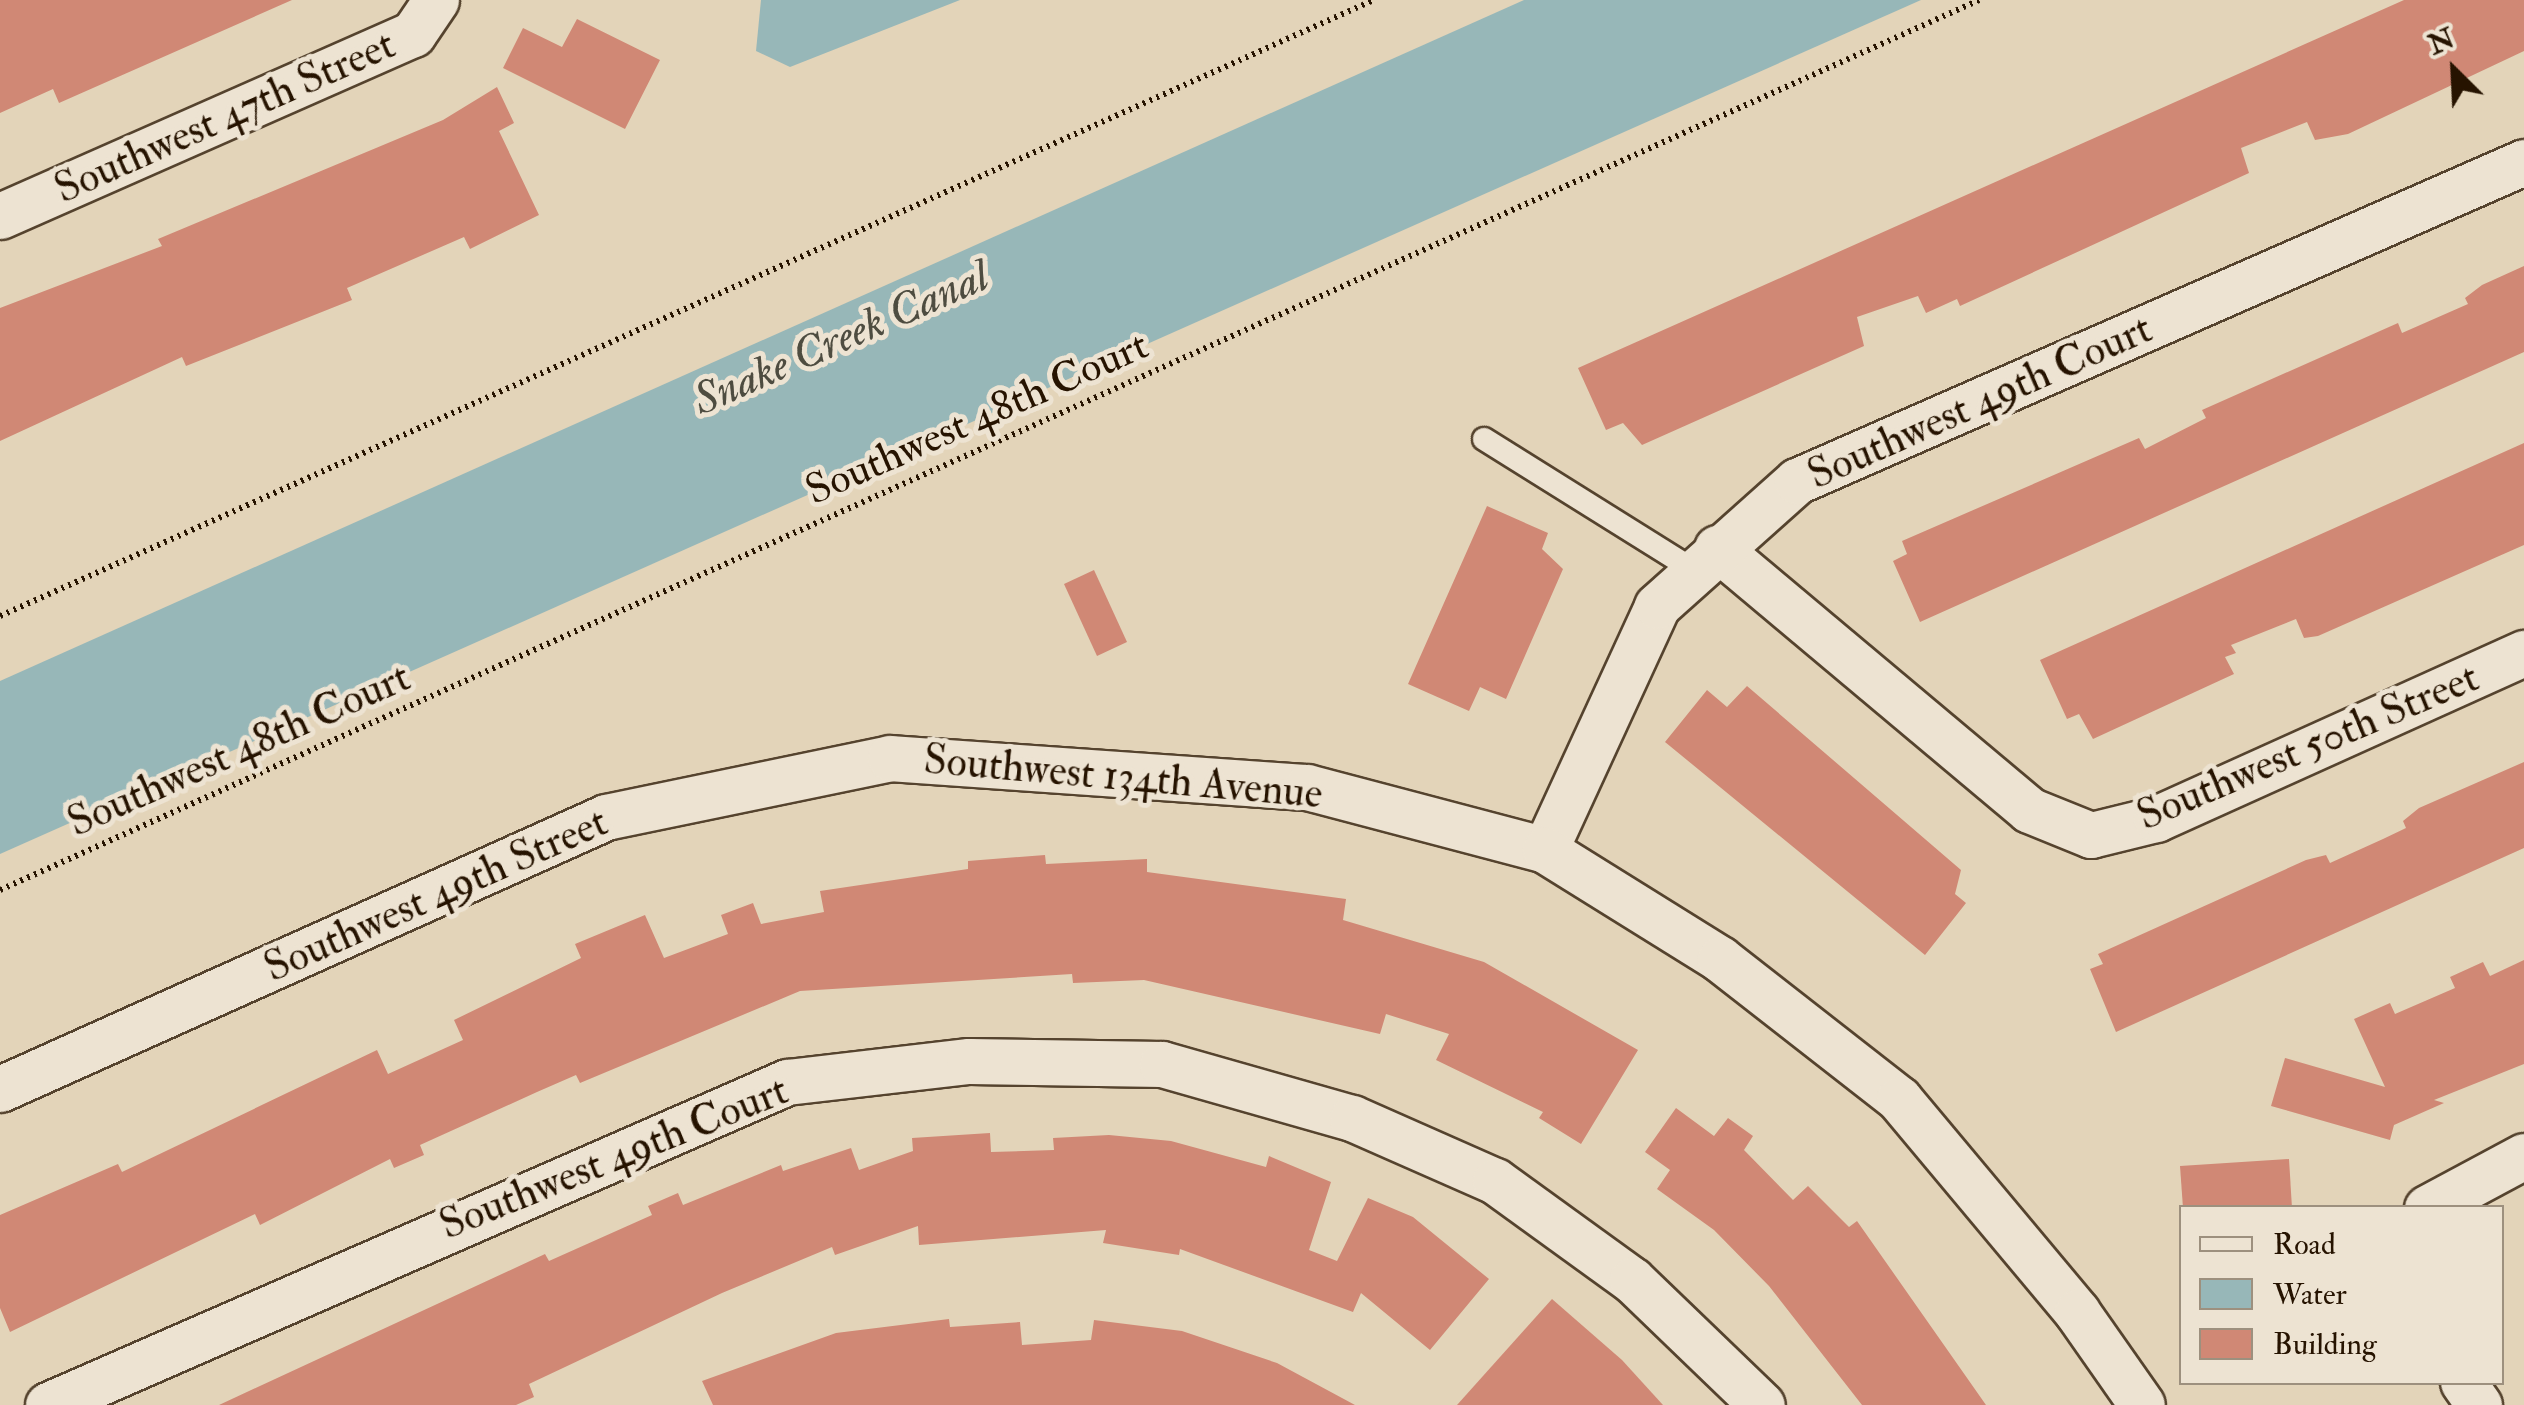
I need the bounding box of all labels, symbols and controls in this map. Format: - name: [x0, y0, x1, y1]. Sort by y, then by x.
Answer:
- street label: Southwest 47th Street: [47, 19, 403, 215]
- north arrow: [2404, 20, 2504, 120]
- text: N: [2423, 21, 2460, 63]
- water label: Snake Creek Canal: [685, 250, 997, 428]
- street label: Southwest 49th Court: [1800, 304, 2160, 500]
- street label: Southwest 48th Court: [798, 320, 1156, 516]
- street label: Southwest 48th Court: [60, 652, 418, 848]
- street label: Southwest 50th Street: [2130, 652, 2486, 842]
- street label: Southwest 134th Avenue: [922, 734, 1324, 820]
- street label: Southwest 49th Street: [257, 797, 615, 993]
- street label: Southwest 49th Court: [433, 1065, 795, 1251]
- legend: [2179, 1205, 2504, 1385]
- text: Road: [2273, 1226, 2336, 1263]
- text: Water: [2273, 1276, 2347, 1313]
- text: Building: [2273, 1326, 2377, 1363]

